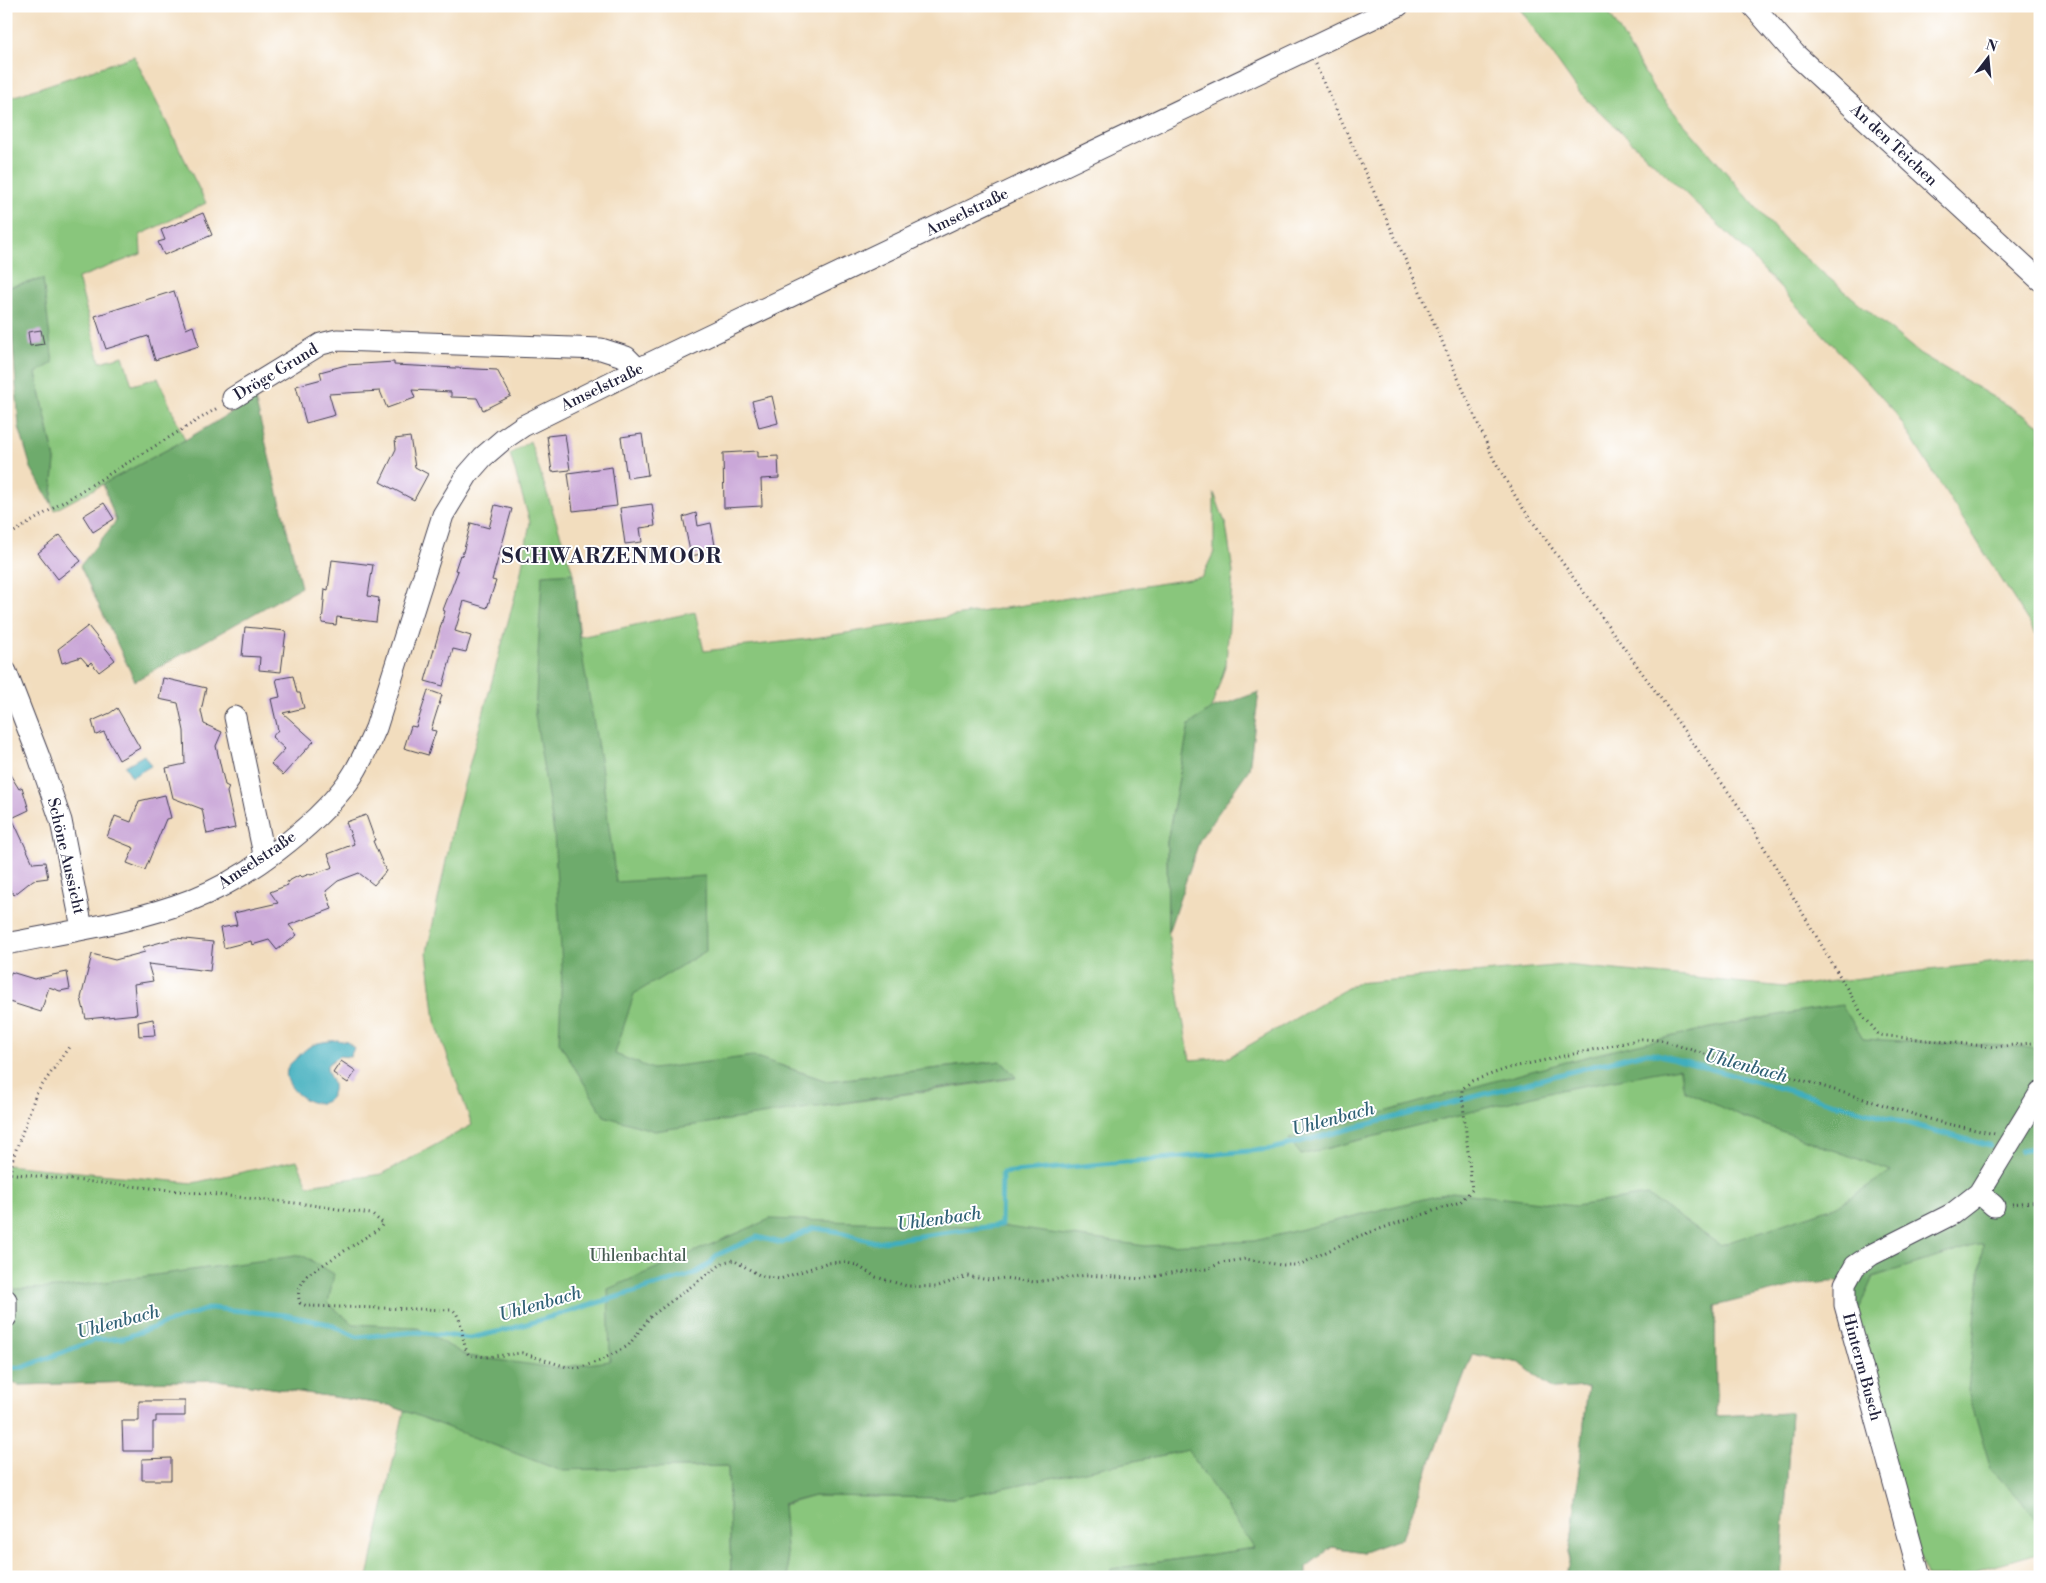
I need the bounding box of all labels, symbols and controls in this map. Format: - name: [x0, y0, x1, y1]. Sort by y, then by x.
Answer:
- north arrow: [1964, 32, 2014, 82]
- text: N: [1984, 36, 1999, 57]
- street label: An den Teichen: [1845, 99, 1942, 191]
- street label: Amselstraße: [921, 183, 1012, 241]
- street label: Dröge Grund: [230, 339, 322, 405]
- street label: Amselstraße: [556, 358, 647, 416]
- district label: SCHWARZENMOOR: [502, 544, 722, 570]
- street label: Schöne Aussicht: [43, 796, 89, 917]
- street label: Amselstraße: [213, 827, 300, 894]
- water label: Uhlenbach: [1702, 1044, 1791, 1088]
- water label: Uhlenbach: [1289, 1097, 1378, 1141]
- water label: Uhlenbach: [895, 1202, 984, 1236]
- park label: Uhlenbachtal: [589, 1246, 687, 1266]
- water label: Uhlenbach: [496, 1281, 585, 1327]
- water label: Uhlenbach: [74, 1300, 163, 1344]
- street label: Hinterm Busch: [1838, 1311, 1886, 1423]

